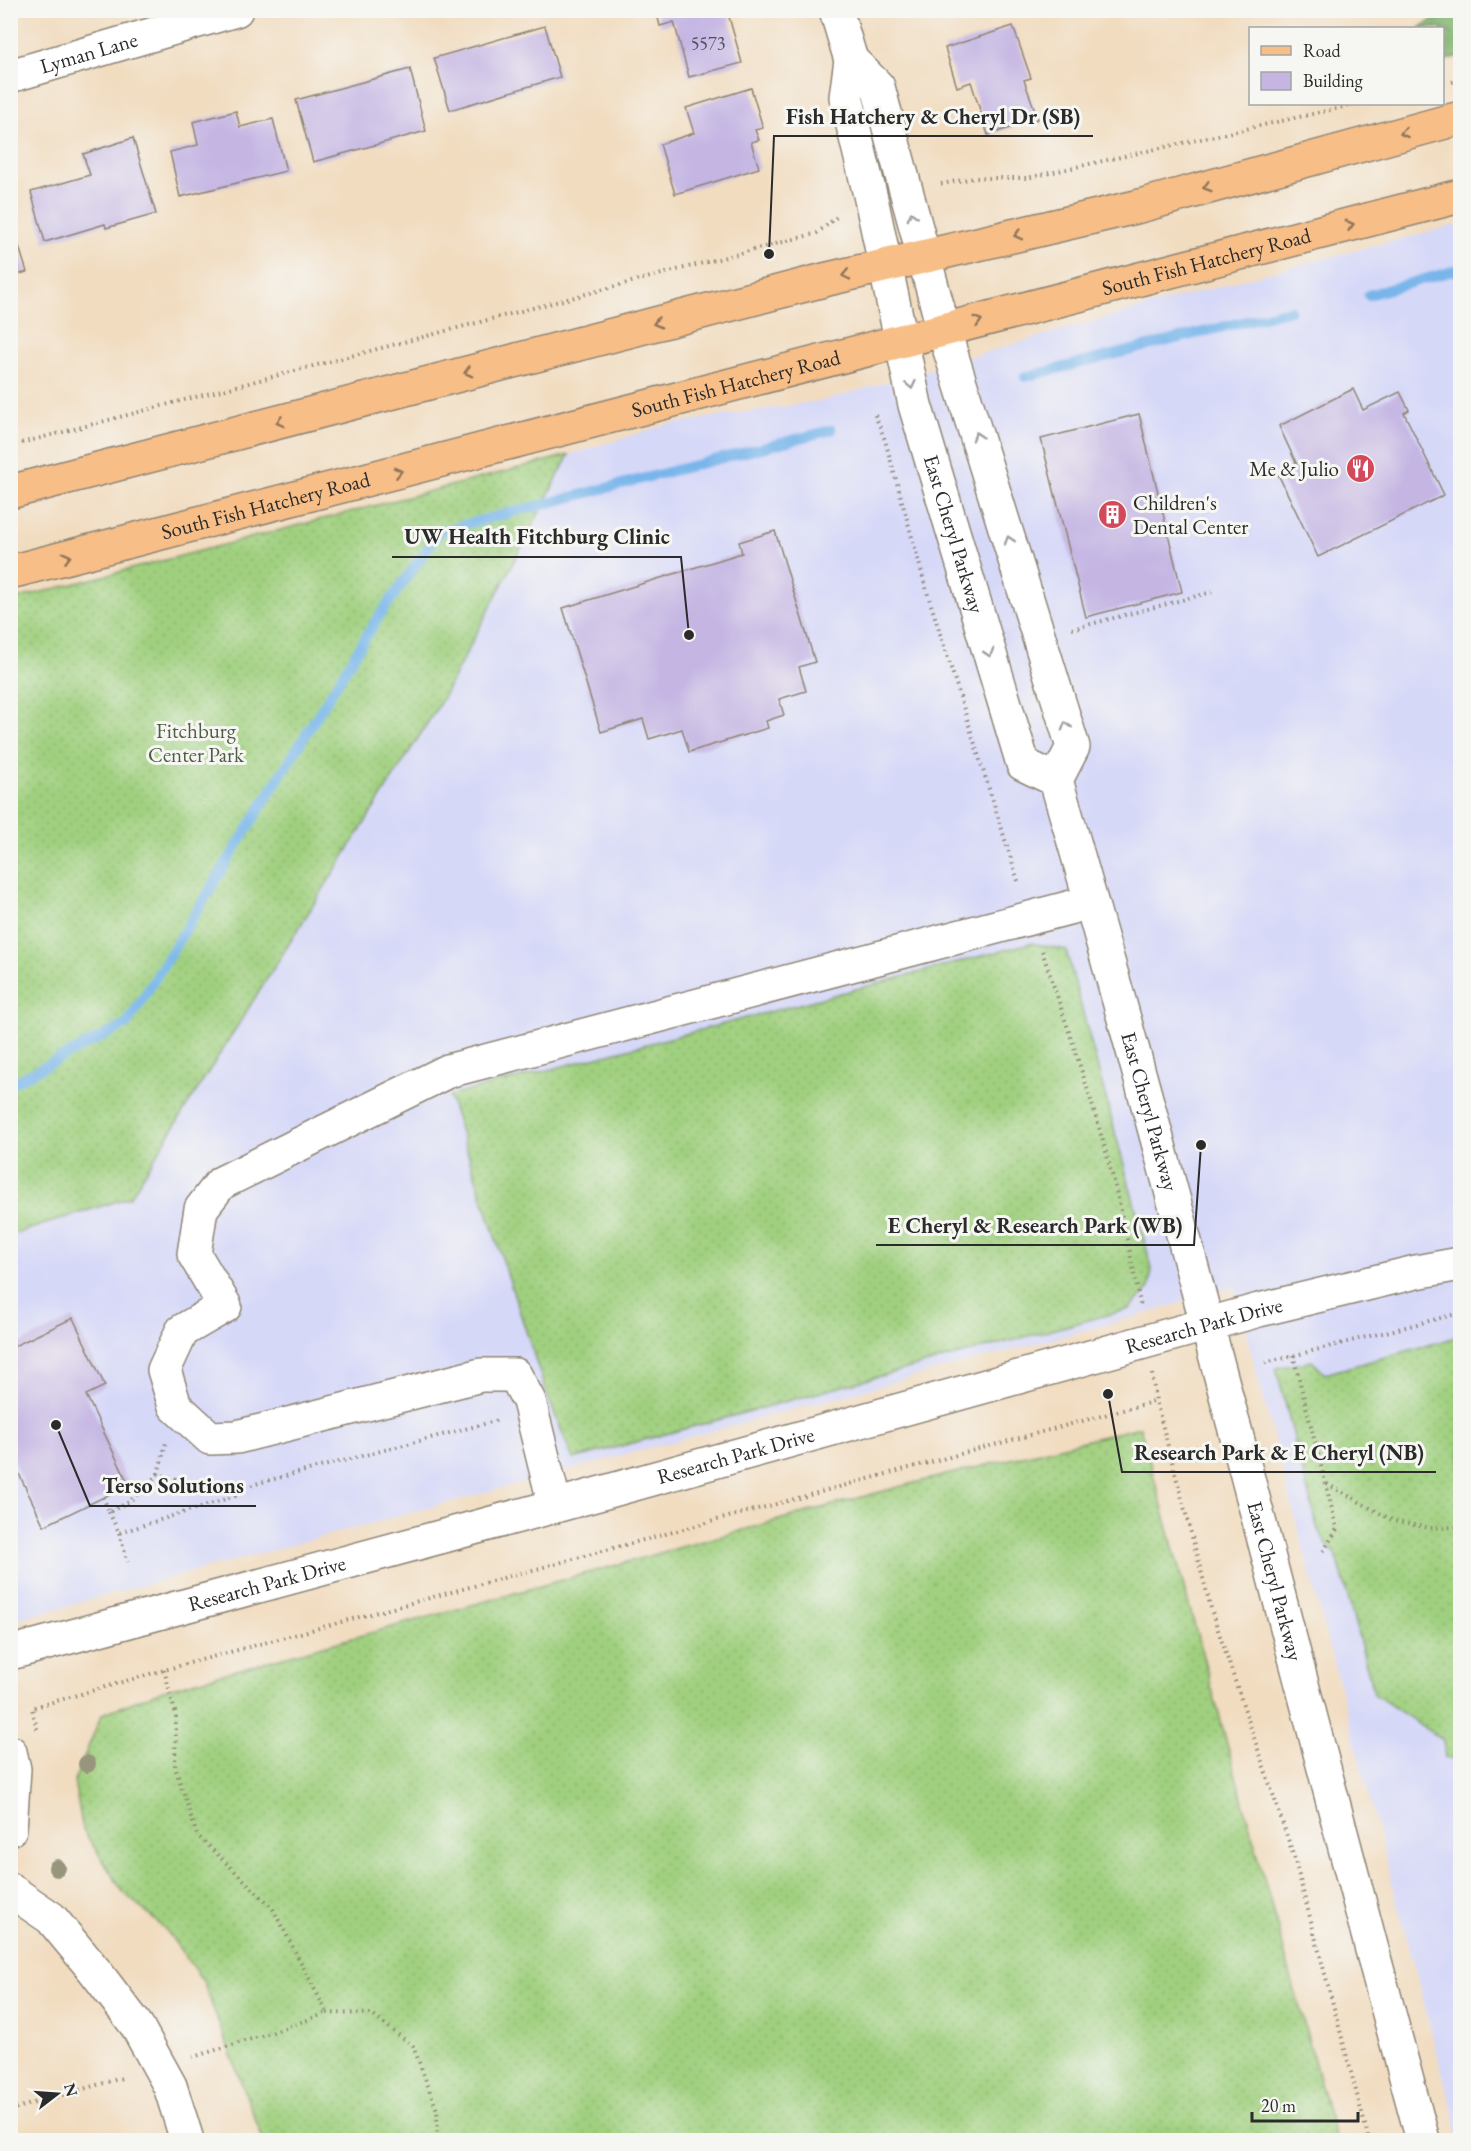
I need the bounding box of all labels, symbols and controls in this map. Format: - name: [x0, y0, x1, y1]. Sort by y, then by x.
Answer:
- street label: Lyman Lane: [37, 26, 141, 80]
- legend: [1249, 27, 1444, 105]
- house number: 5573: [691, 32, 725, 55]
- text: Road: [1303, 39, 1342, 62]
- text: Building: [1303, 69, 1363, 92]
- callout: Fish Hatchery & Cheryl Dr (SB): [774, 96, 1093, 136]
- text: Fish Hatchery & Cheryl Dr (SB): [786, 102, 1080, 131]
- one-way arrow: [1399, 126, 1410, 138]
- one-way arrow: [1202, 180, 1213, 192]
- one-way arrow: [907, 211, 920, 221]
- one-way arrow: [1345, 220, 1355, 233]
- street label: South Fish Hatchery Road: [1099, 221, 1314, 301]
- one-way arrow: [1014, 228, 1024, 241]
- one-way arrow: [841, 268, 851, 281]
- one-way arrow: [652, 316, 662, 329]
- one-way arrow: [972, 316, 983, 328]
- street label: South Fish Hatchery Road: [629, 343, 843, 423]
- one-way arrow: [464, 365, 474, 378]
- one-way arrow: [904, 380, 917, 390]
- one-way arrow: [275, 415, 286, 427]
- one-way arrow: [972, 431, 984, 442]
- street label: East Cheryl Parkway: [918, 452, 991, 617]
- restaurant icon: Me & Julio: [1344, 453, 1376, 485]
- place label: Me & Julio: [1249, 455, 1339, 482]
- street label: South Fish Hatchery Road: [158, 465, 373, 545]
- one-way arrow: [393, 466, 403, 479]
- place label: Children's Dental Center: [1133, 489, 1248, 540]
- building icon: Children's Dental Center: [1096, 499, 1128, 531]
- callout: UW Health Fitchburg Clinic: [392, 517, 681, 557]
- text: UW Health Fitchburg Clinic: [404, 522, 670, 551]
- one-way arrow: [1004, 535, 1016, 546]
- one-way arrow: [62, 552, 72, 565]
- one-way arrow: [982, 647, 995, 658]
- park label: Fitchburg Center Park: [148, 717, 245, 768]
- one-way arrow: [1061, 721, 1073, 732]
- street label: East Cheryl Parkway: [1115, 1029, 1185, 1195]
- callout: E Cheryl & Research Park (WB): [876, 1205, 1194, 1245]
- text: E Cheryl & Research Park (WB): [888, 1211, 1182, 1240]
- street label: Research Park Drive: [1122, 1291, 1285, 1360]
- street label: Research Park Drive: [654, 1420, 817, 1490]
- callout: Research Park & E Cheryl (NB): [1122, 1432, 1436, 1472]
- text: Research Park & E Cheryl (NB): [1134, 1438, 1424, 1467]
- callout: Terso Solutions: [90, 1466, 256, 1506]
- text: Terso Solutions: [102, 1471, 244, 1500]
- street label: East Cheryl Parkway: [1241, 1498, 1309, 1664]
- street label: Research Park Drive: [185, 1549, 348, 1617]
- north arrow: [27, 2064, 87, 2124]
- text: N: [59, 2080, 83, 2099]
- scale bar: [1252, 2085, 1358, 2123]
- text: 20 m: [1261, 2094, 1296, 2117]

